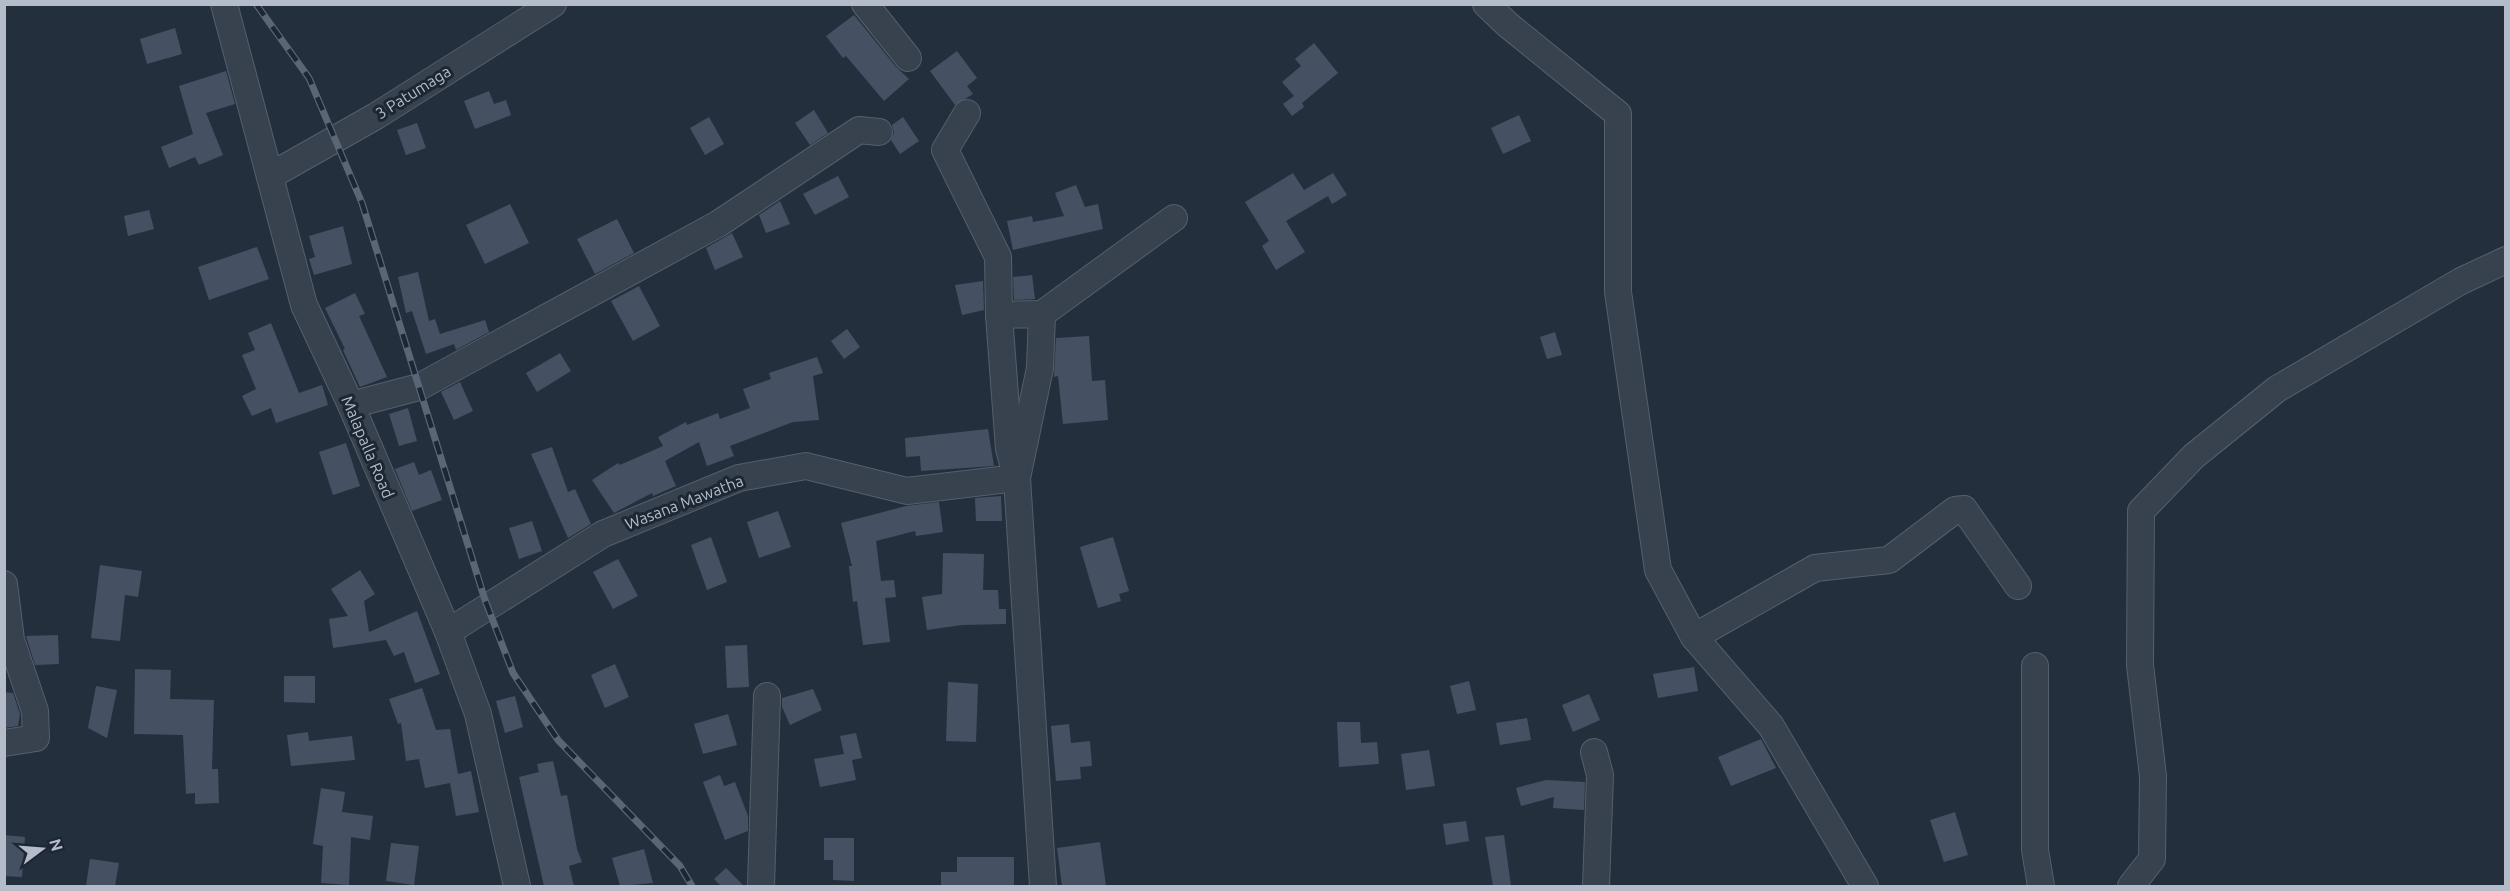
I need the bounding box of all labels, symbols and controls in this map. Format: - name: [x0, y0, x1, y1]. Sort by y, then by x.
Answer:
- street label: 3 Patumaga: [372, 62, 454, 122]
- street label: Malapalla Road: [338, 393, 398, 501]
- street label: Wasana Mawatha: [622, 471, 746, 533]
- north arrow: [12, 819, 72, 879]
- text: N: [46, 837, 67, 853]

